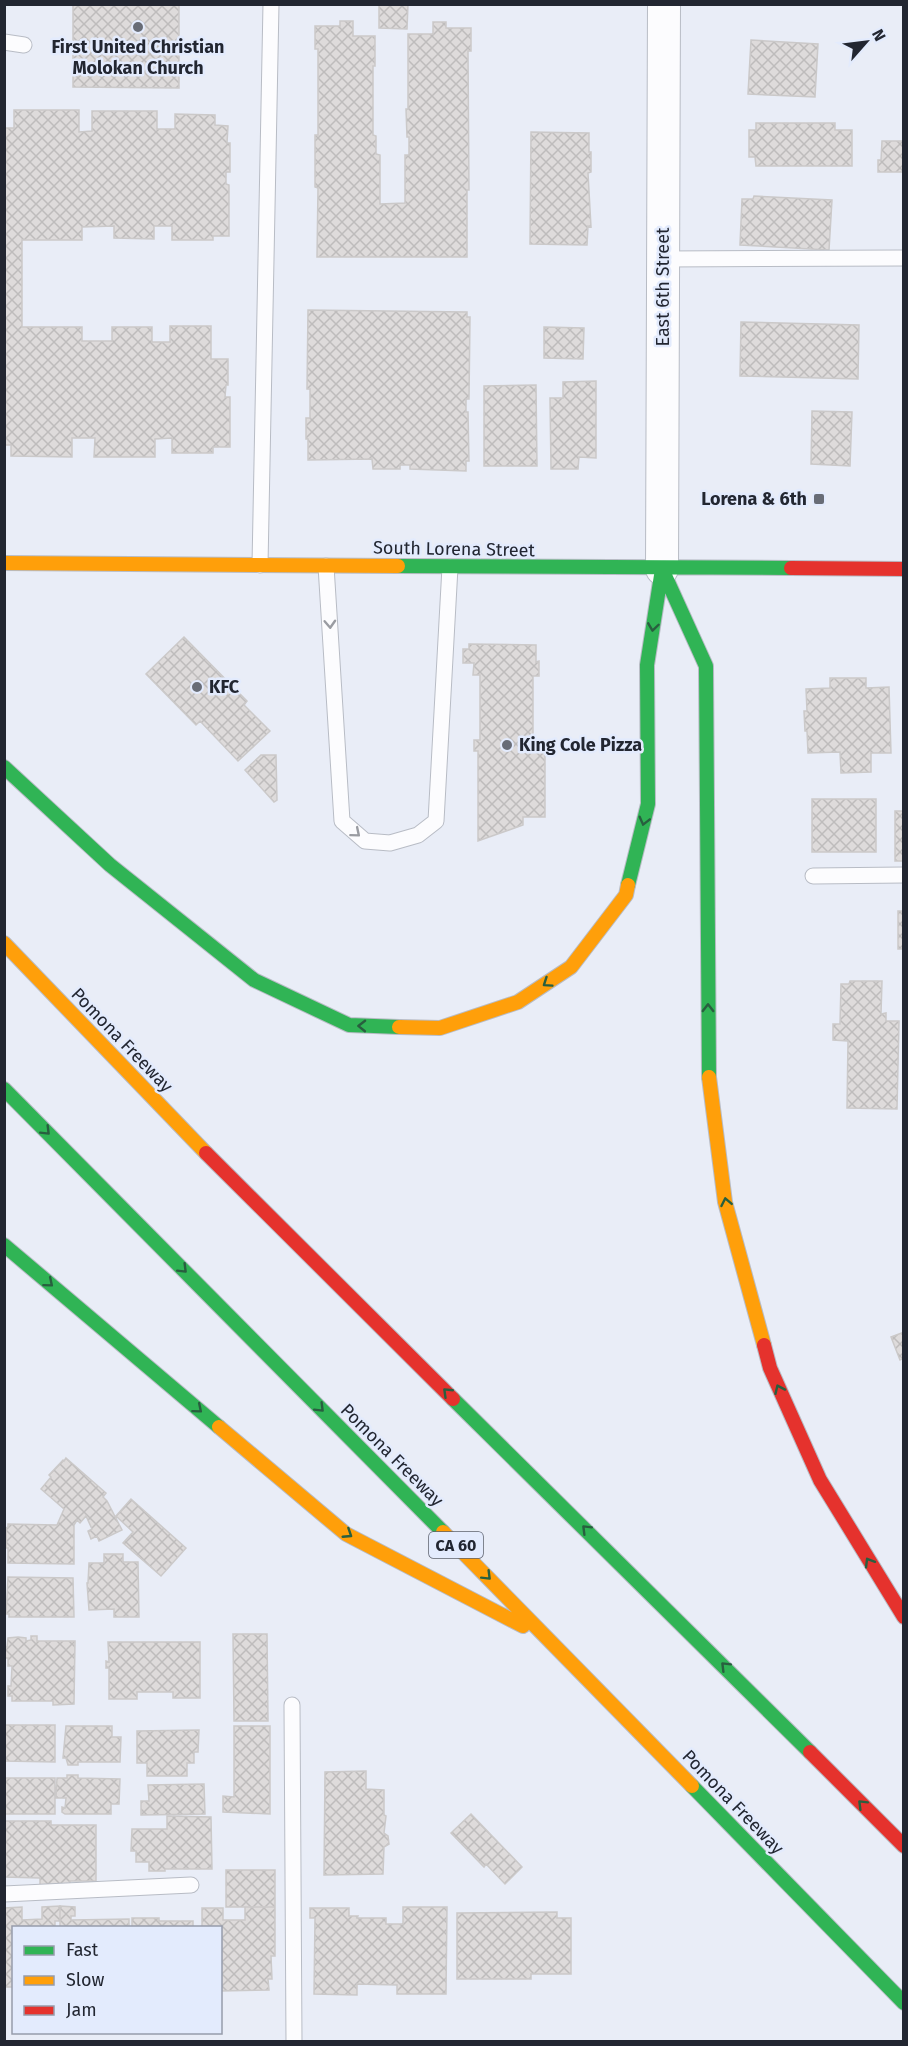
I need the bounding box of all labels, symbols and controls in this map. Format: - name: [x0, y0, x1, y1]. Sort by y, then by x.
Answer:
- north arrow: [836, 12, 896, 72]
- marker: First United Christian Molokan Church: [131, 20, 145, 34]
- text: N: [868, 26, 890, 44]
- place label: First United Christian Molokan Church: [52, 36, 224, 79]
- street label: East 6th Street: [652, 227, 674, 346]
- place label: Lorena & 6th: [701, 488, 807, 510]
- marker: Lorena & 6th: [812, 492, 826, 506]
- street label: South Lorena Street: [373, 537, 536, 561]
- one-way arrow: [323, 620, 336, 629]
- one-way arrow: [647, 622, 659, 631]
- place label: KFC: [209, 676, 240, 698]
- marker: KFC: [190, 680, 204, 694]
- place label: King Cole Pizza: [519, 734, 642, 756]
- marker: King Cole Pizza: [500, 738, 514, 752]
- one-way arrow: [638, 816, 651, 826]
- one-way arrow: [349, 826, 360, 837]
- one-way arrow: [543, 975, 554, 986]
- street label: Pomona Freeway: [67, 983, 178, 1097]
- one-way arrow: [702, 1003, 714, 1012]
- one-way arrow: [358, 1019, 367, 1032]
- one-way arrow: [38, 1123, 49, 1134]
- one-way arrow: [720, 1197, 733, 1207]
- one-way arrow: [176, 1263, 187, 1273]
- one-way arrow: [42, 1276, 53, 1287]
- one-way arrow: [774, 1384, 786, 1395]
- one-way arrow: [444, 1389, 455, 1400]
- street label: Pomona Freeway: [336, 1399, 448, 1511]
- one-way arrow: [313, 1400, 324, 1411]
- one-way arrow: [191, 1402, 202, 1413]
- one-way arrow: [583, 1525, 593, 1536]
- one-way arrow: [342, 1526, 352, 1538]
- road number: CA 60: [429, 1532, 483, 1558]
- one-way arrow: [864, 1558, 876, 1568]
- one-way arrow: [480, 1570, 491, 1580]
- one-way arrow: [721, 1662, 732, 1673]
- street label: Pomona Freeway: [678, 1745, 789, 1859]
- one-way arrow: [859, 1801, 870, 1812]
- legend: [12, 1926, 222, 2034]
- text: Fast: [66, 1939, 99, 1961]
- text: Slow: [66, 1969, 105, 1991]
- text: Jam: [66, 1999, 97, 2021]

